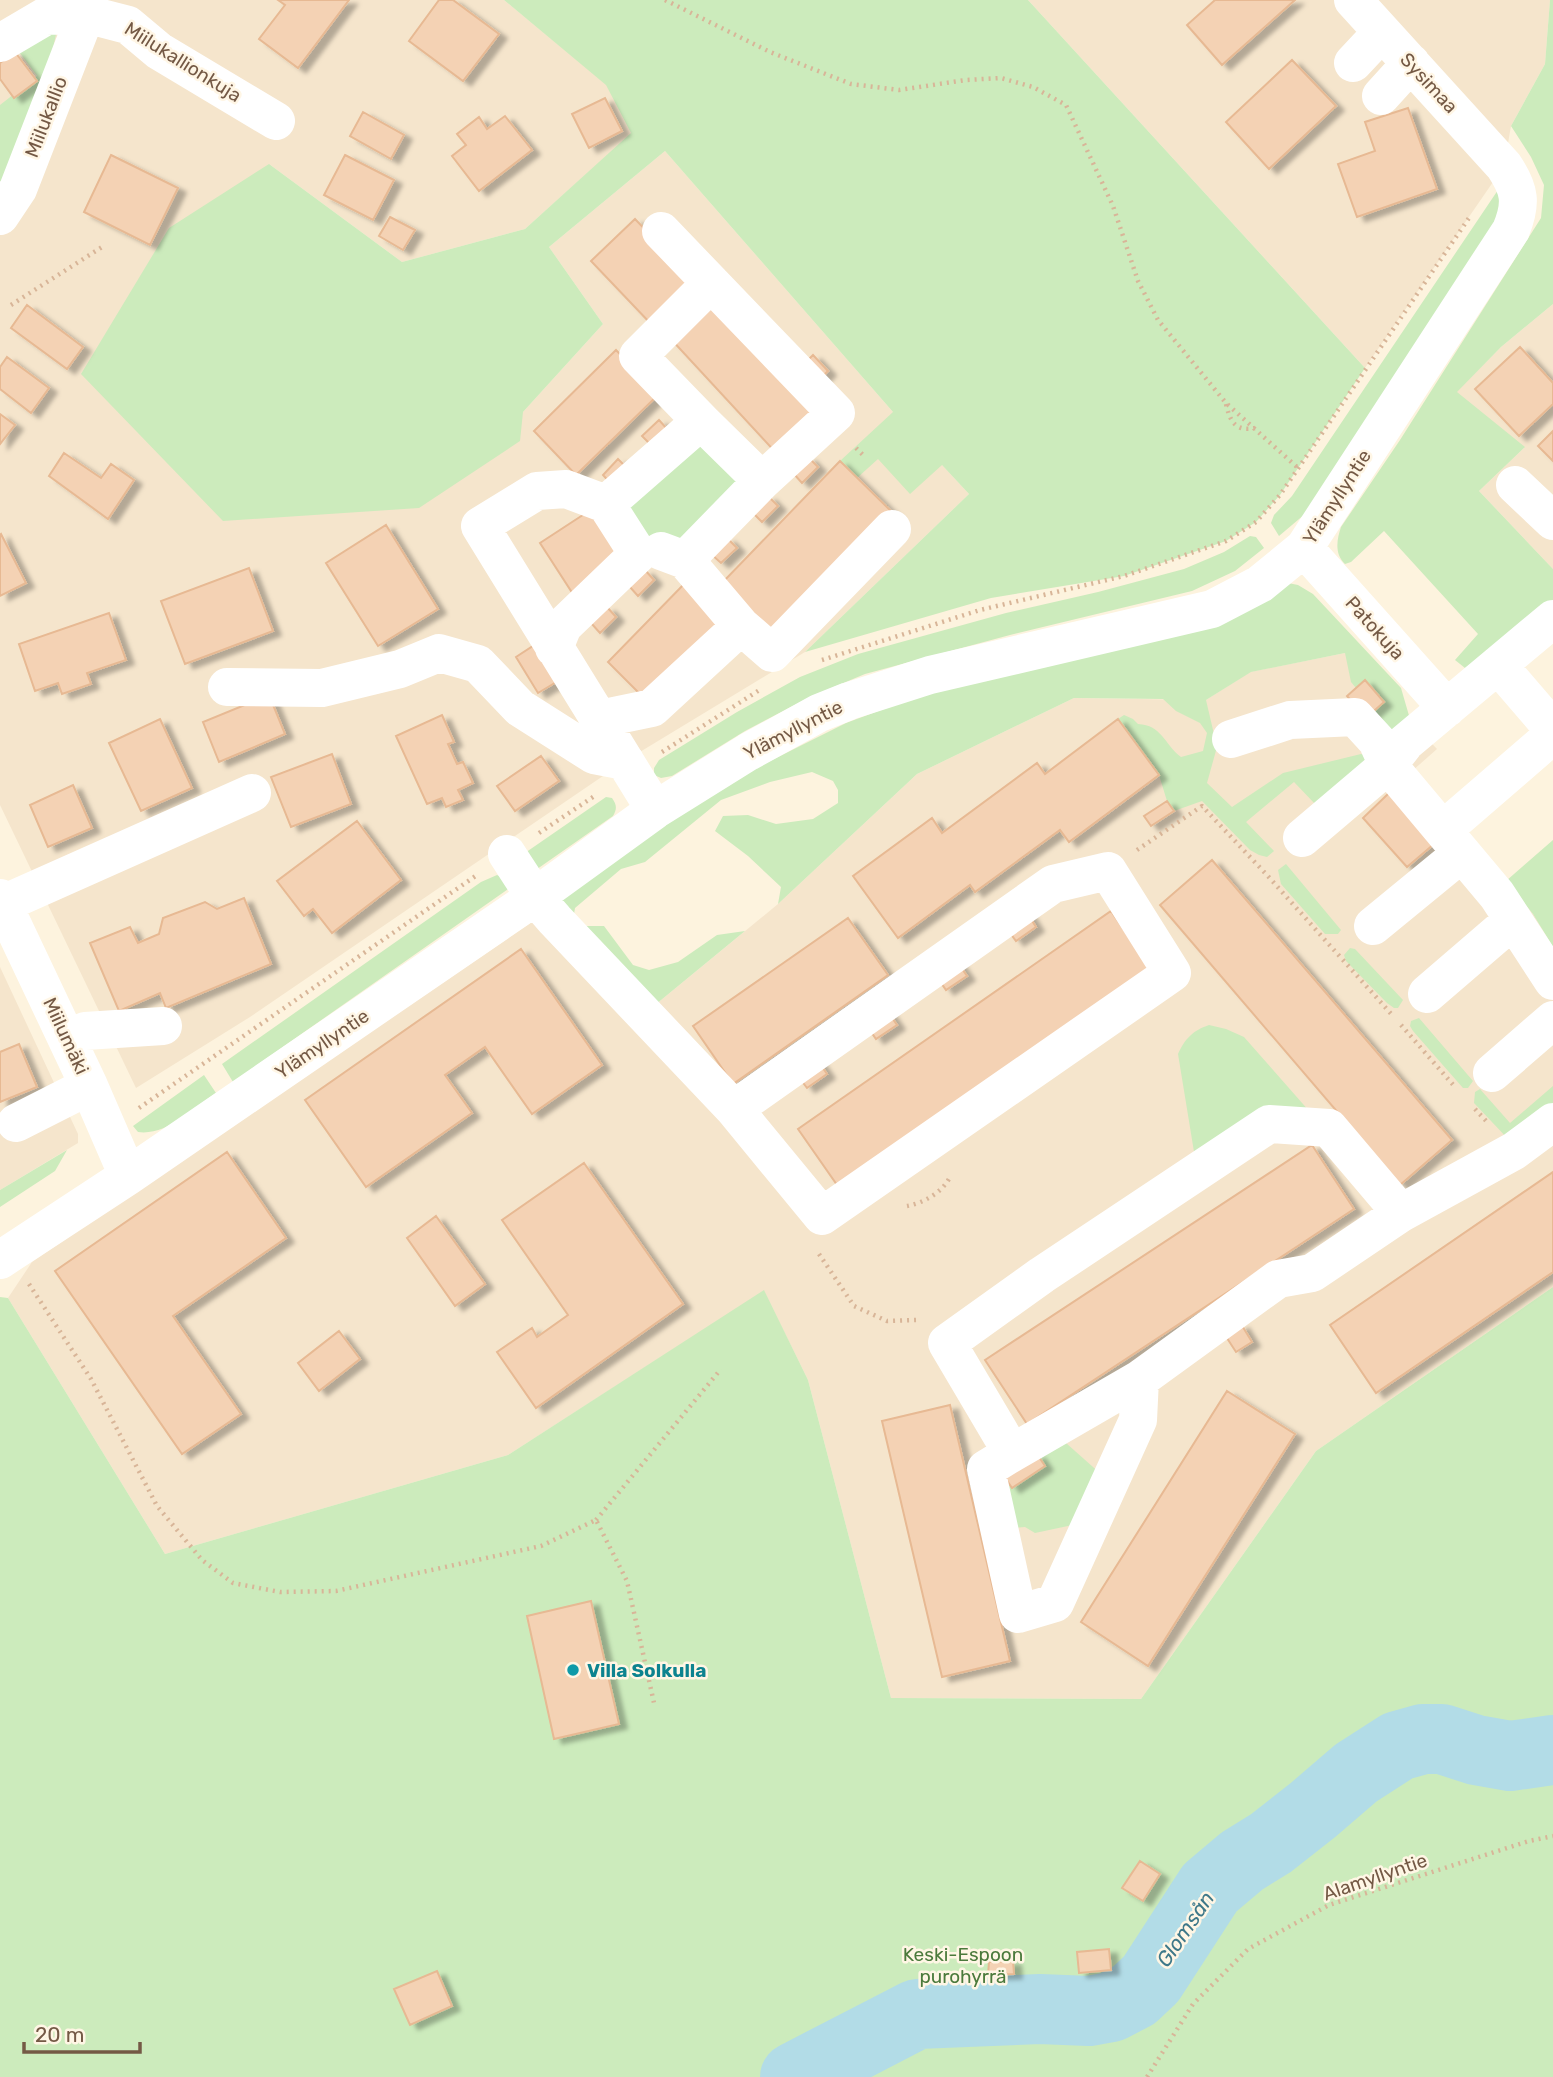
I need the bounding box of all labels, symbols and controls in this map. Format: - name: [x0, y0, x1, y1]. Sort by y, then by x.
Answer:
- street label: Miilukallionkuja: [120, 17, 246, 107]
- street label: Sysimaa: [1395, 48, 1463, 118]
- street label: Miilukallio: [20, 73, 72, 161]
- street label: Ylämyllyntie: [1298, 445, 1376, 549]
- street label: Patokuja: [1341, 592, 1409, 664]
- street label: Ylämyllyntie: [740, 695, 846, 765]
- street label: Miilumäki: [38, 994, 94, 1078]
- street label: Ylämyllyntie: [271, 1004, 373, 1084]
- place label: Villa Solkulla: [587, 1659, 707, 1682]
- marker: Villa Solkulla: [565, 1662, 581, 1678]
- street label: Alamyllyntie: [1320, 1848, 1430, 1906]
- water label: Glomsån: [1151, 1886, 1219, 1972]
- park label: Keski-Espoon purohyrrä: [903, 1943, 1023, 1988]
- scale bar: [24, 2010, 140, 2054]
- text: 20 m: [35, 2022, 84, 2047]

